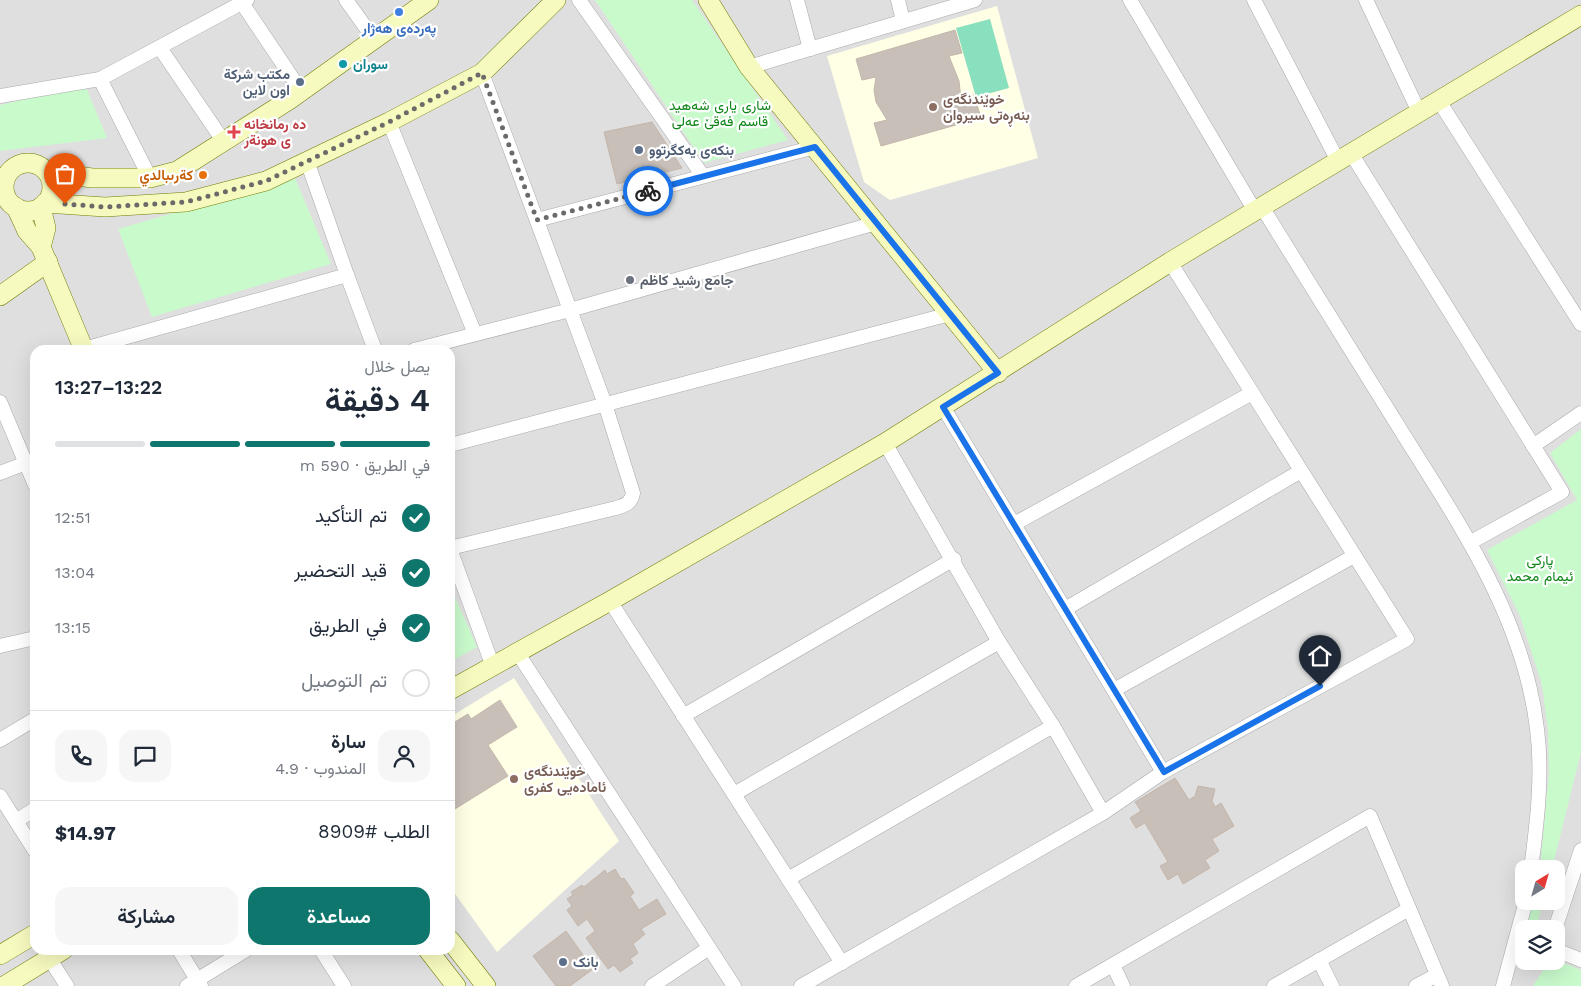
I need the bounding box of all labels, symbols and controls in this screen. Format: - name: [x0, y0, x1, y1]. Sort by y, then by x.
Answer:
- marker: پەردەى ھەژار: [393, 6, 405, 18]
- place label: پەردەى ھەژار: [361, 20, 436, 38]
- place label: سوران: [353, 56, 388, 73]
- marker: سوران: [337, 58, 349, 70]
- place label: مكتب شركة اون لاين: [224, 66, 290, 99]
- marker: مكتب شركة اون لاين: [294, 76, 306, 88]
- place label: خوێندنگەی بنەڕەتی سیروان: [943, 91, 1030, 127]
- park label: شاری یاری شەهید قاسم فەقێ عەلی: [669, 97, 771, 130]
- marker: خوێندنگەی بنەڕەتی سیروان: [927, 101, 939, 113]
- place label: ده رمانخانه ى هونةر: [243, 116, 306, 149]
- marker: ده رمانخانه ى هونةر: [228, 126, 240, 138]
- place label: بنکەی یەکگرتوو: [649, 142, 734, 159]
- marker: بنکەی یەکگرتوو: [633, 144, 645, 156]
- pin: [44, 153, 86, 204]
- icon: bag: [51, 160, 79, 188]
- courier: [623, 166, 673, 216]
- place label: كةرىبالدي: [139, 167, 193, 187]
- marker: كةرىبالدي: [197, 169, 209, 181]
- icon: bike: [634, 177, 662, 205]
- place label: جامع رشيد كاظم: [640, 272, 734, 290]
- marker: جامع رشيد كاظم: [624, 274, 636, 286]
- text: يصل خلال: [364, 357, 430, 376]
- text: 13:22–13:27: [55, 376, 162, 399]
- text: 4 دقيقة: [325, 381, 430, 419]
- text: في الطريق · 590 m: [300, 456, 430, 475]
- text: تم التأكيد: [315, 504, 387, 527]
- icon: check: [402, 504, 430, 532]
- text: 12:51: [55, 508, 91, 527]
- park label: پارکی ئیمام محمد: [1507, 552, 1573, 585]
- text: قيد التحضير: [294, 559, 387, 582]
- icon: check: [402, 559, 430, 587]
- text: 13:04: [55, 563, 95, 582]
- text: في الطريق: [309, 614, 387, 637]
- icon: check: [402, 614, 430, 642]
- text: 13:15: [55, 618, 91, 637]
- pin: [1299, 635, 1341, 686]
- icon: home: [1306, 642, 1334, 670]
- text: تم التوصيل: [301, 669, 387, 692]
- button: phone: [55, 730, 107, 782]
- button: chat: [119, 730, 171, 782]
- text: سارة: [331, 730, 366, 753]
- button: person: [378, 730, 430, 782]
- text: المندوب · 4.9: [275, 759, 366, 778]
- place label: خوێندنگەی ئامادەیی کفری: [524, 763, 606, 796]
- marker: خوێندنگەی ئامادەیی کفری: [508, 773, 520, 785]
- text: الطلب #8909: [318, 820, 430, 843]
- text: $14.97: [55, 822, 116, 845]
- north arrow: [1515, 860, 1565, 910]
- map controls: [1515, 860, 1565, 970]
- button: مشاركة: [55, 887, 238, 945]
- button: مساعدة: [248, 887, 430, 945]
- button: layers: [1515, 920, 1565, 970]
- place label: بانک: [573, 954, 599, 971]
- marker: بانک: [557, 956, 569, 968]

